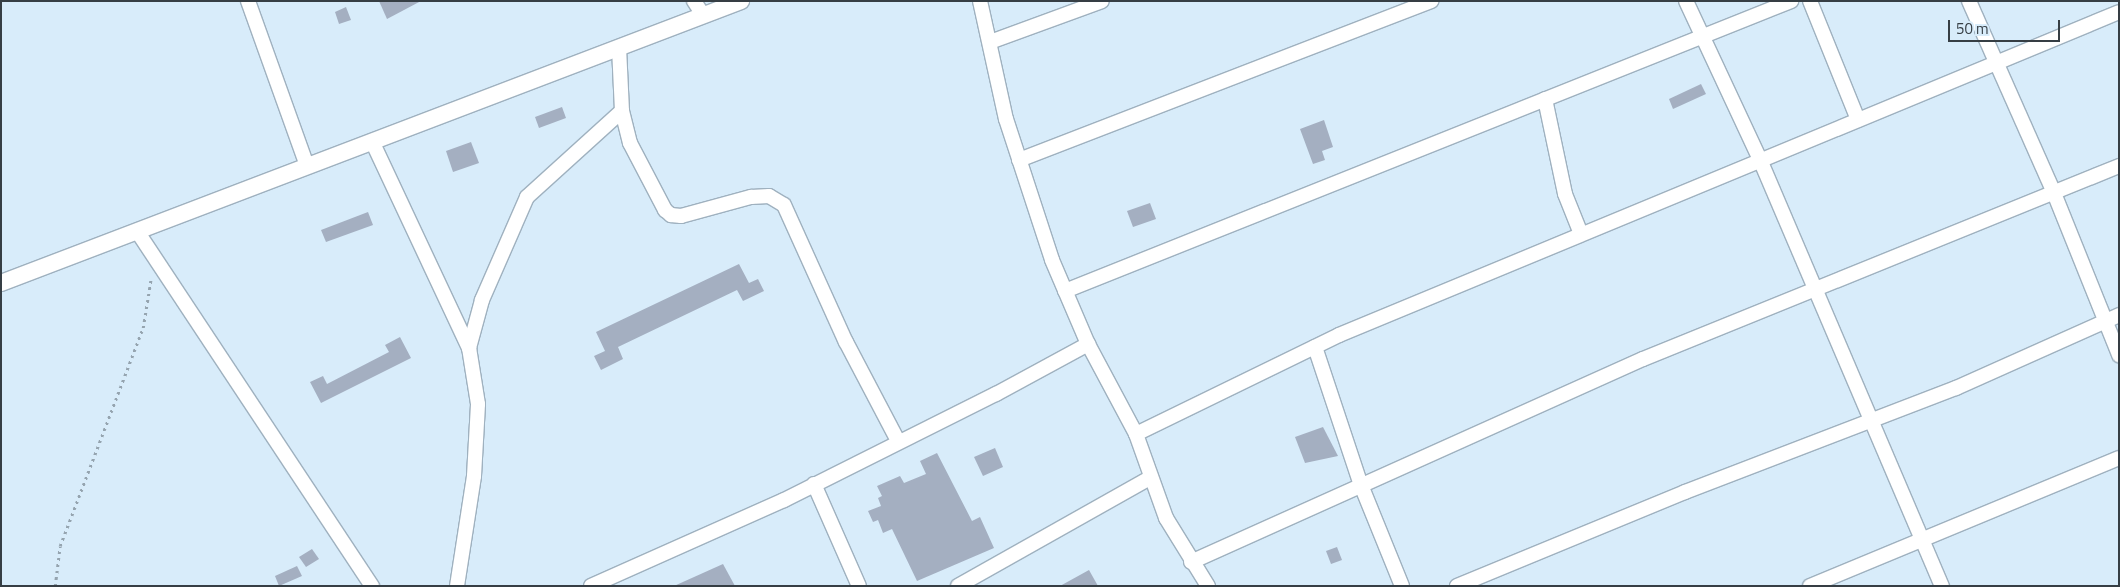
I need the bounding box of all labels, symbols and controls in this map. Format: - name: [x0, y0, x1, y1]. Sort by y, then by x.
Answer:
- scale bar: [1950, 10, 2062, 42]
- text: 50 m: [1956, 17, 1989, 40]

